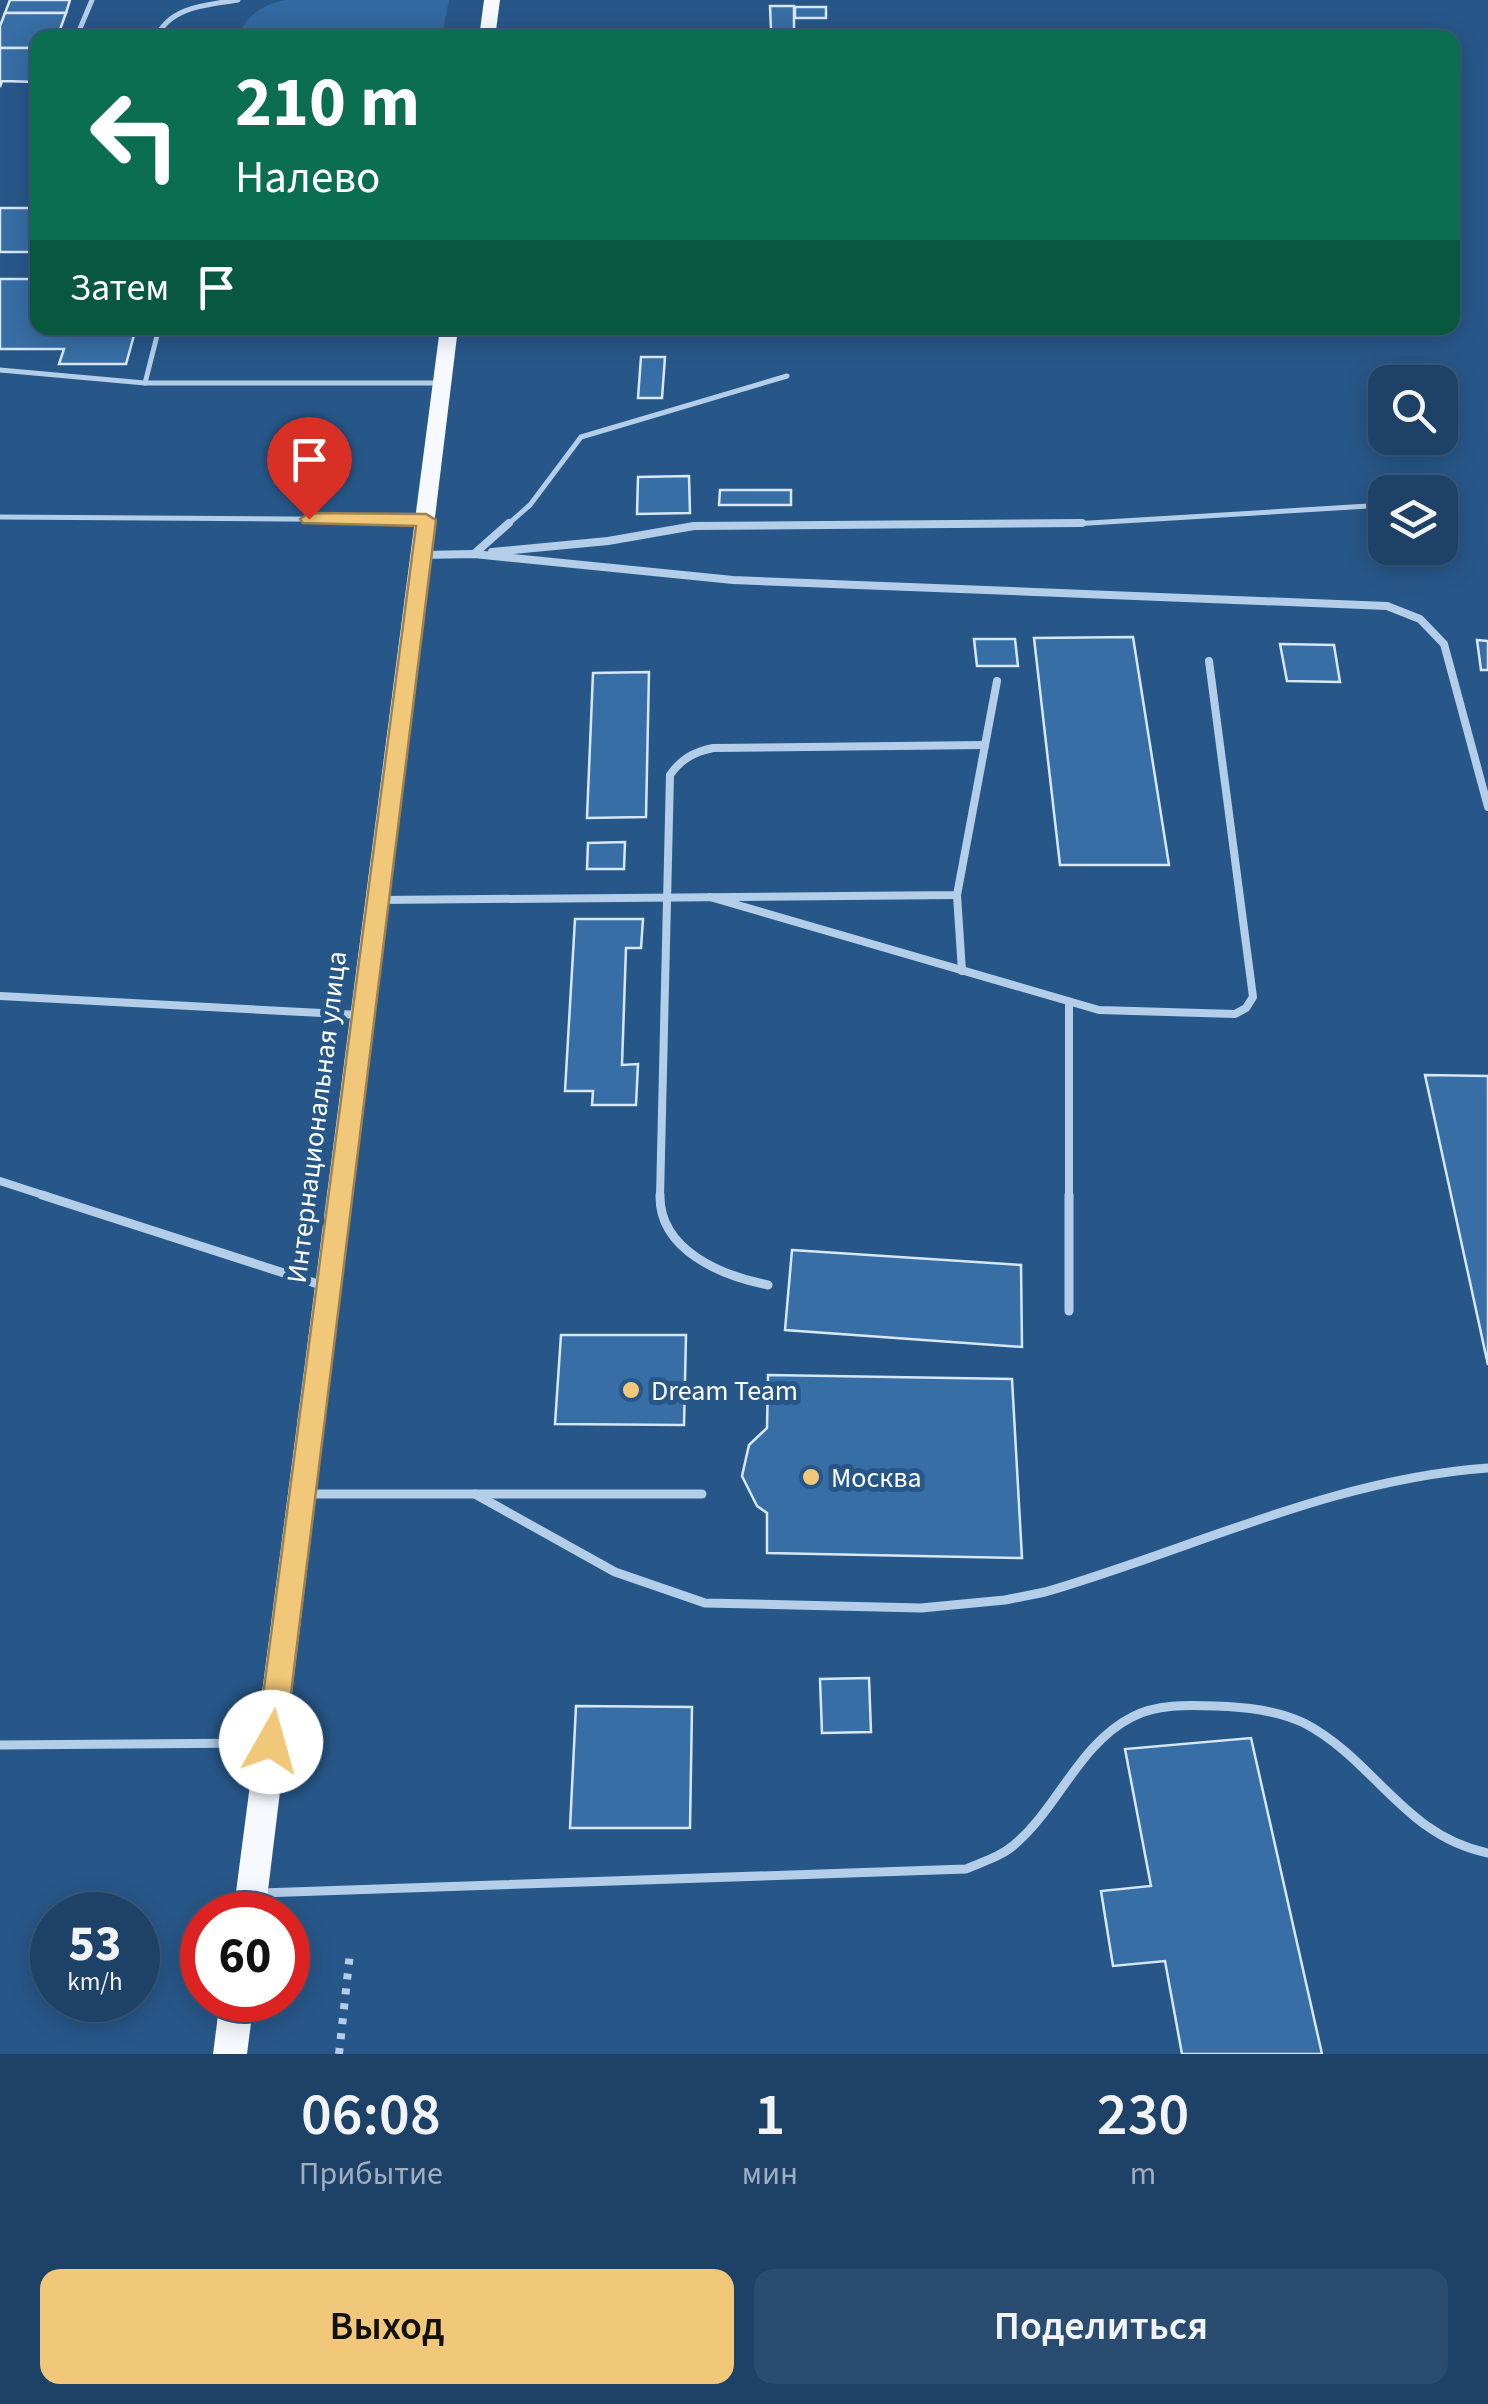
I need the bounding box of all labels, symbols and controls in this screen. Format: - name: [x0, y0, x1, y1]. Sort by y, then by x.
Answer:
- text: 210 m: [235, 53, 420, 153]
- icon: left: [70, 70, 200, 200]
- text: Налево: [235, 146, 381, 210]
- icon: arrive: [189, 260, 244, 315]
- text: Затем: [70, 261, 169, 315]
- map controls: [1368, 365, 1458, 565]
- button: search: [1368, 365, 1458, 455]
- pin: [267, 417, 352, 520]
- icon: arrive: [282, 432, 337, 487]
- button: layers: [1368, 475, 1458, 565]
- street label: Интернациональная улица: [277, 949, 357, 1285]
- place label: Dream Team: [651, 1371, 798, 1411]
- marker: Dream Team: [620, 1379, 642, 1401]
- place label: Москва: [831, 1458, 922, 1498]
- marker: Москва: [800, 1466, 822, 1488]
- position arrow: [219, 1690, 323, 1794]
- speed limit sign: 60: [180, 1892, 310, 2022]
- text: 53: [69, 1909, 121, 1980]
- text: km/h: [67, 1964, 123, 2000]
- text: 06:08: [301, 2073, 441, 2158]
- text: 1: [755, 2073, 785, 2158]
- text: 230: [1097, 2073, 1189, 2158]
- text: Прибытие: [299, 2151, 443, 2197]
- text: мин: [742, 2151, 798, 2197]
- text: m: [1130, 2151, 1156, 2197]
- button: Выход: [40, 2269, 734, 2384]
- button: Поделиться: [754, 2269, 1448, 2384]

